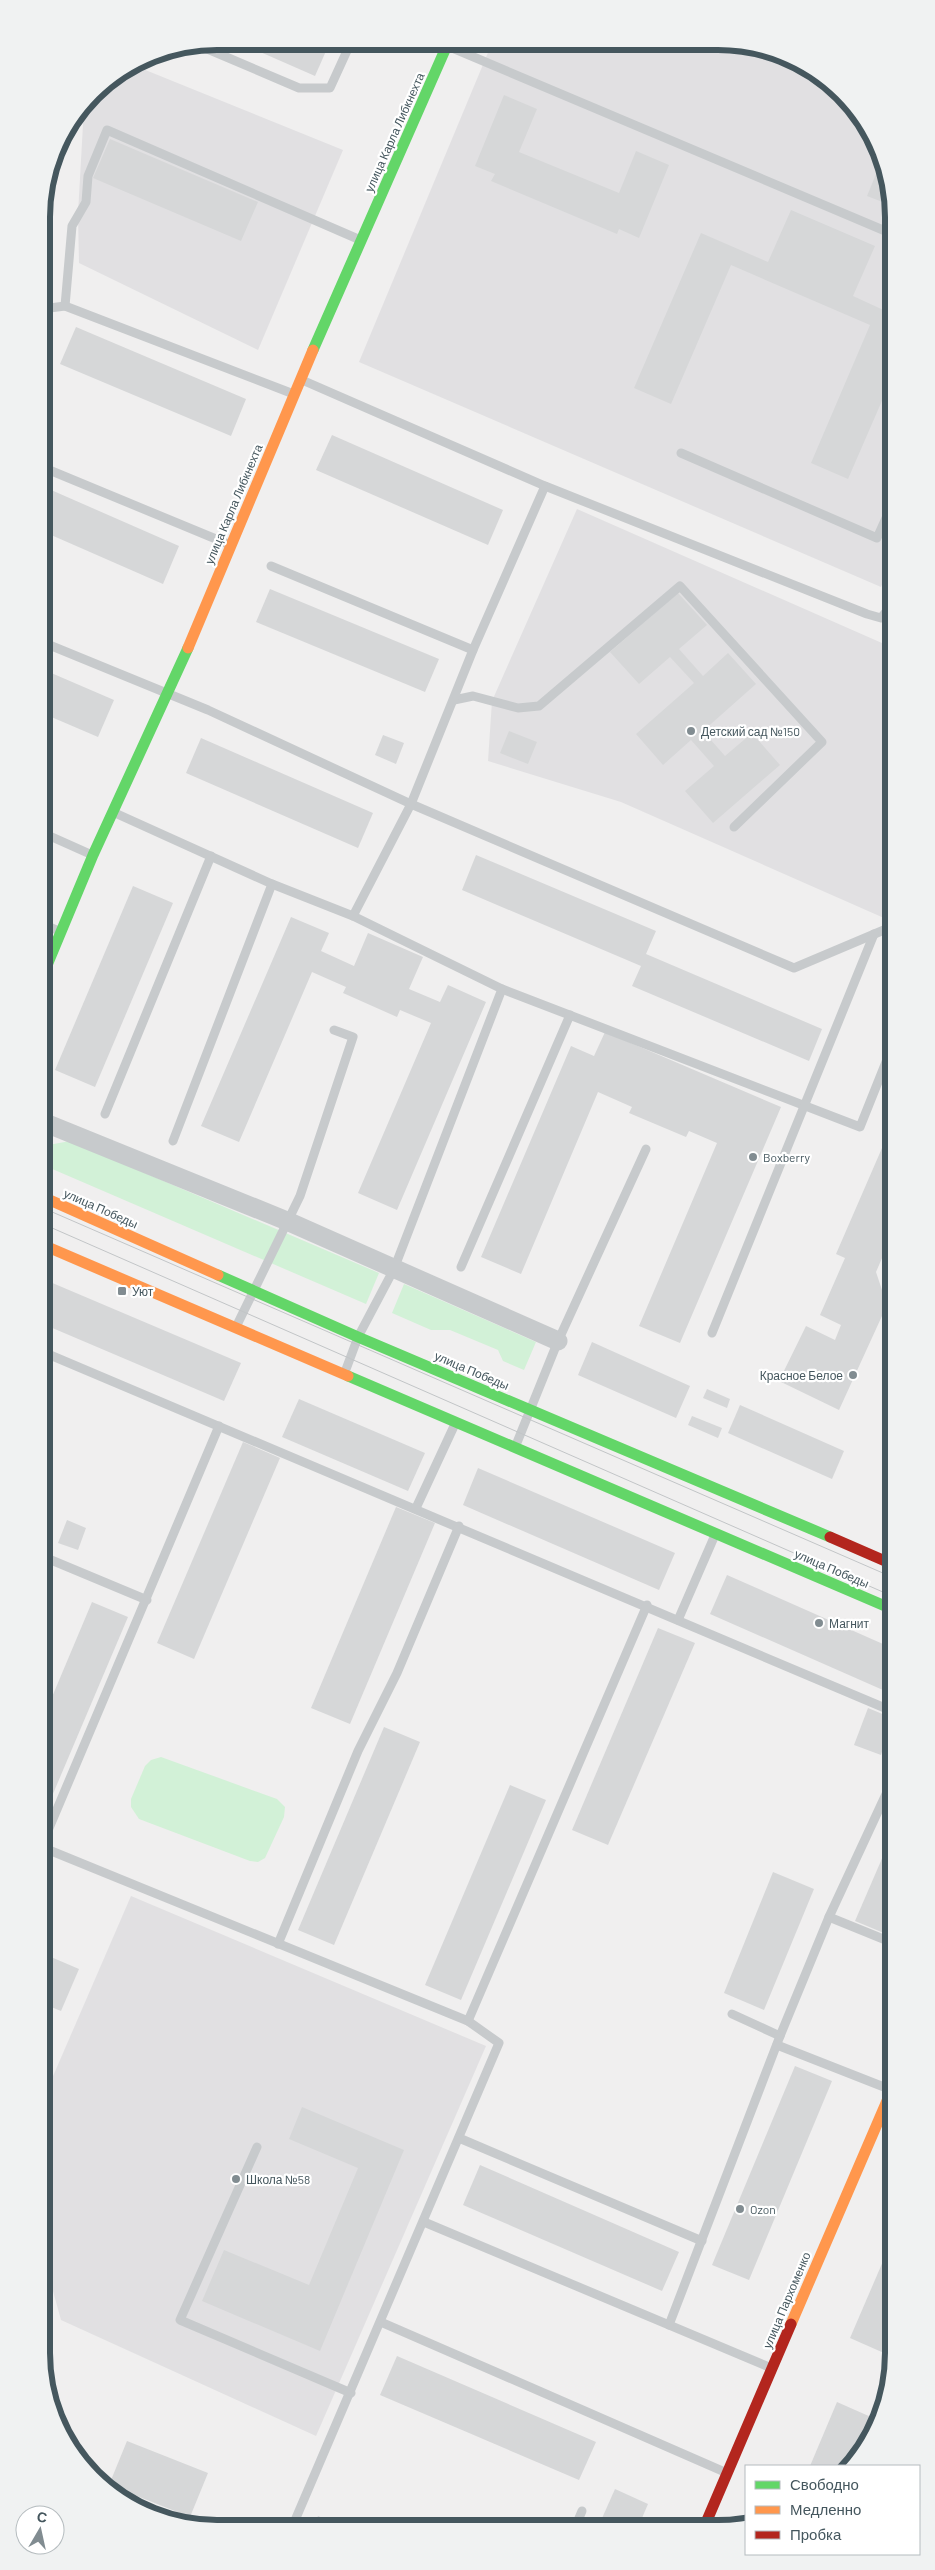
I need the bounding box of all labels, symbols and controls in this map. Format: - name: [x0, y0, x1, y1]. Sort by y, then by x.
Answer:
- street label: улица Карла Либкнехта: [361, 70, 428, 194]
- street label: улица Карла Либкнехта: [201, 442, 266, 567]
- place label: Детский сад №150: [701, 724, 800, 739]
- marker: Детский сад №150: [685, 725, 697, 737]
- place label: Boxberry: [763, 1150, 811, 1164]
- marker: Boxberry: [747, 1151, 759, 1163]
- street label: улица Победы: [61, 1185, 140, 1231]
- place label: Уют: [132, 1284, 154, 1298]
- marker: Уют: [116, 1285, 128, 1297]
- street label: улица Победы: [432, 1348, 511, 1393]
- place label: Красное Белое: [760, 1368, 843, 1383]
- marker: Красное Белое: [847, 1369, 859, 1381]
- street label: улица Победы: [792, 1546, 871, 1591]
- place label: Магнит: [829, 1616, 870, 1630]
- marker: Магнит: [813, 1617, 825, 1629]
- place label: Школа №58: [246, 2172, 310, 2186]
- marker: Школа №58: [230, 2173, 242, 2185]
- place label: Ozon: [750, 2202, 776, 2216]
- marker: Ozon: [734, 2203, 746, 2215]
- street label: улица Пархоменко: [759, 2249, 814, 2351]
- legend: [745, 2465, 920, 2555]
- text: Свободно: [790, 2475, 859, 2493]
- text: Медленно: [790, 2500, 861, 2518]
- north arrow: [15, 2505, 65, 2555]
- text: С: [36, 2507, 48, 2526]
- text: Пробка: [790, 2525, 842, 2543]

